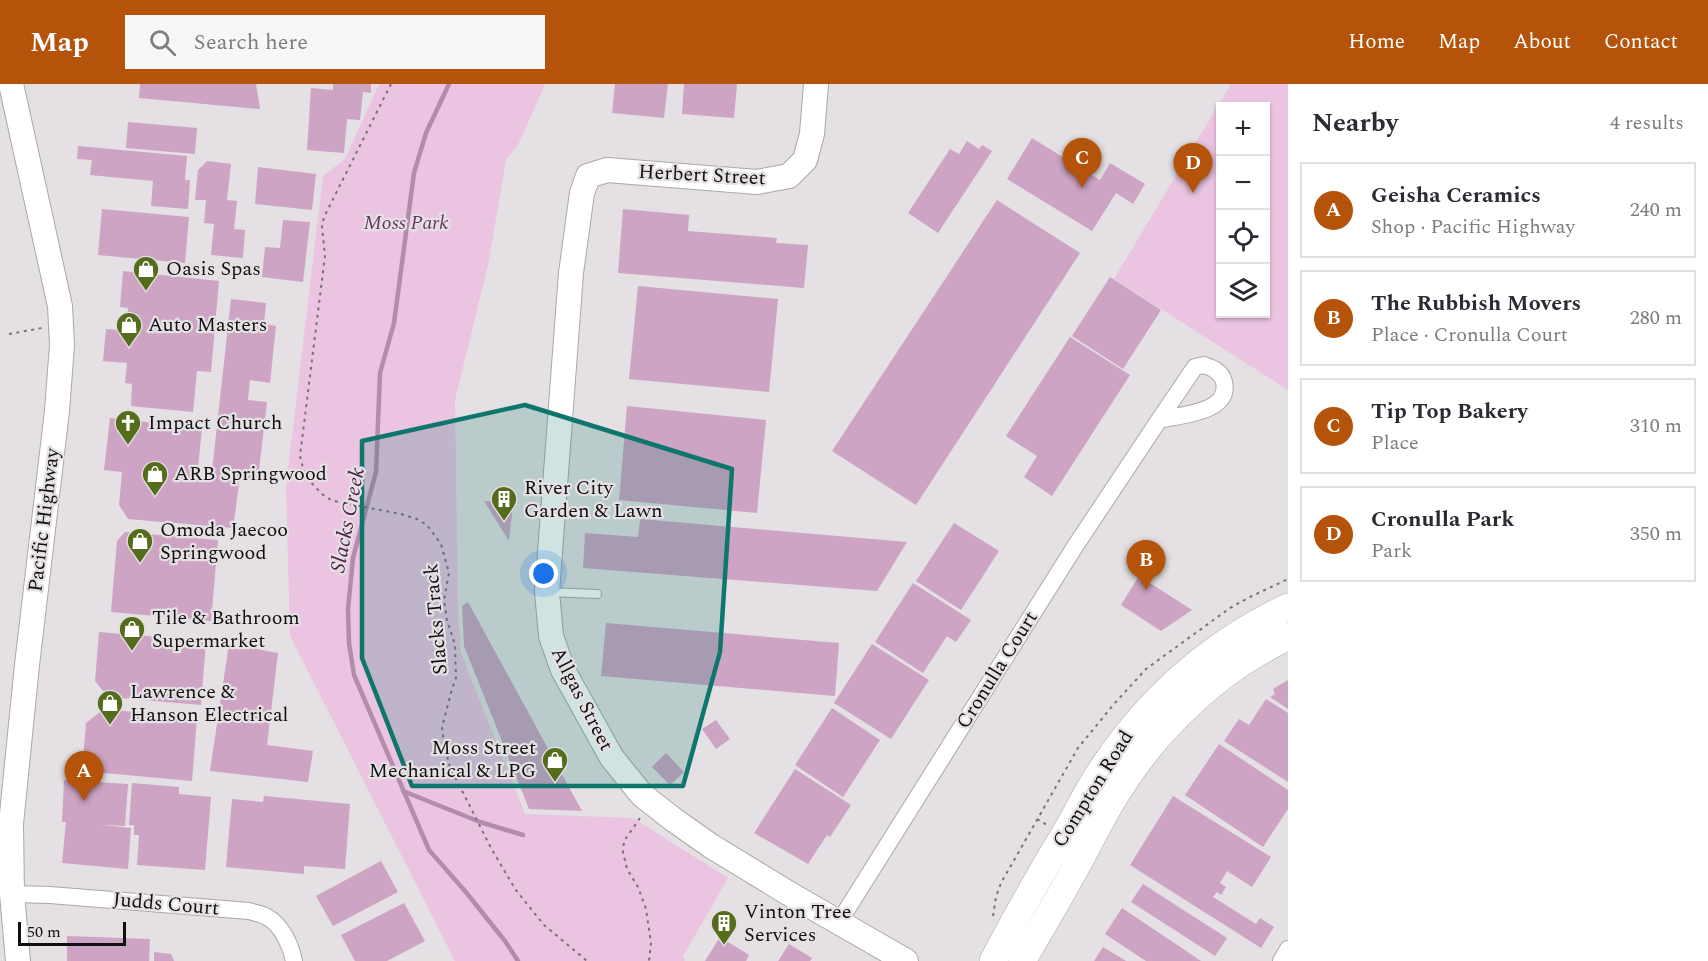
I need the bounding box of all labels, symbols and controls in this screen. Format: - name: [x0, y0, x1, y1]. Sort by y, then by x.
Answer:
- search box: [125, 15, 545, 69]
- text: Map: [30, 21, 89, 64]
- icon: search: [146, 26, 179, 59]
- text: Search here: [194, 26, 308, 59]
- text: Home: [1348, 26, 1405, 58]
- text: Map: [1438, 26, 1480, 58]
- text: About: [1513, 26, 1571, 58]
- text: Contact: [1604, 26, 1678, 58]
- map controls: [1216, 102, 1270, 318]
- button: +: [1216, 102, 1270, 156]
- text: Nearby: [1312, 103, 1398, 143]
- text: 4 results: [1610, 108, 1684, 138]
- pin: C: [1062, 138, 1102, 188]
- pin: D: [1174, 144, 1212, 193]
- button: −: [1216, 156, 1270, 210]
- street label: Herbert Street: [638, 157, 766, 193]
- text: Geisha Ceramics: [1371, 179, 1541, 212]
- text: A: [1326, 195, 1341, 225]
- text: 240 m: [1630, 195, 1682, 225]
- park label: Moss Park: [363, 208, 449, 238]
- button: locate: [1216, 210, 1270, 264]
- text: Shop · Pacific Highway: [1371, 212, 1575, 242]
- shop icon: Oasis Spas: [131, 254, 161, 292]
- place label: Oasis Spas: [166, 254, 261, 284]
- button: layers: [1216, 264, 1270, 318]
- text: The Rubbish Movers: [1371, 287, 1581, 320]
- text: B: [1326, 303, 1341, 333]
- text: 280 m: [1630, 303, 1682, 333]
- shop icon: Auto Masters: [114, 310, 144, 348]
- place label: Auto Masters: [148, 310, 267, 340]
- text: Place · Cronulla Court: [1371, 320, 1568, 350]
- text: Tip Top Bakery: [1371, 395, 1528, 428]
- church icon: Impact Church: [113, 408, 143, 446]
- place label: Impact Church: [148, 408, 282, 438]
- text: C: [1326, 411, 1341, 441]
- text: 310 m: [1630, 411, 1682, 441]
- text: Place: [1371, 428, 1419, 458]
- street label: Pacific Highway: [20, 445, 68, 594]
- shop icon: ARB Springwood: [140, 459, 170, 497]
- place label: ARB Springwood: [174, 459, 327, 489]
- water label: Slacks Creek: [322, 464, 374, 575]
- place label: River City Garden & Lawn: [524, 473, 663, 526]
- building icon: River City Garden & Lawn: [489, 484, 519, 522]
- text: Cronulla Park: [1371, 503, 1514, 536]
- place label: Omoda Jaecoo Springwood: [160, 515, 288, 568]
- text: D: [1325, 519, 1342, 549]
- text: 350 m: [1630, 519, 1682, 549]
- shop icon: Omoda Jaecoo Springwood: [125, 526, 155, 564]
- text: Park: [1371, 536, 1412, 566]
- pin: B: [1126, 540, 1166, 590]
- your location: [529, 559, 558, 588]
- street label: Slacks Track: [416, 562, 456, 676]
- place label: Tile & Bathroom Supermarket: [152, 603, 300, 656]
- street label: Cronulla Court: [949, 605, 1045, 735]
- shop icon: Tile & Bathroom Supermarket: [117, 614, 147, 652]
- street label: Allgas Street: [543, 642, 621, 756]
- place label: Lawrence & Hanson Electrical: [130, 677, 289, 730]
- shop icon: Lawrence & Hanson Electrical: [95, 688, 125, 726]
- street label: Compton Road: [1045, 724, 1141, 854]
- place label: Moss Street Mechanical & LPG: [369, 733, 536, 786]
- shop icon: Moss Street Mechanical & LPG: [540, 745, 570, 783]
- pin: A: [64, 752, 104, 801]
- street label: Judds Court: [112, 884, 220, 924]
- place label: Vinton Tree Services: [744, 897, 851, 950]
- building icon: Vinton Tree Services: [709, 908, 739, 946]
- scale bar: [18, 919, 126, 946]
- text: 50 m: [27, 920, 61, 944]

